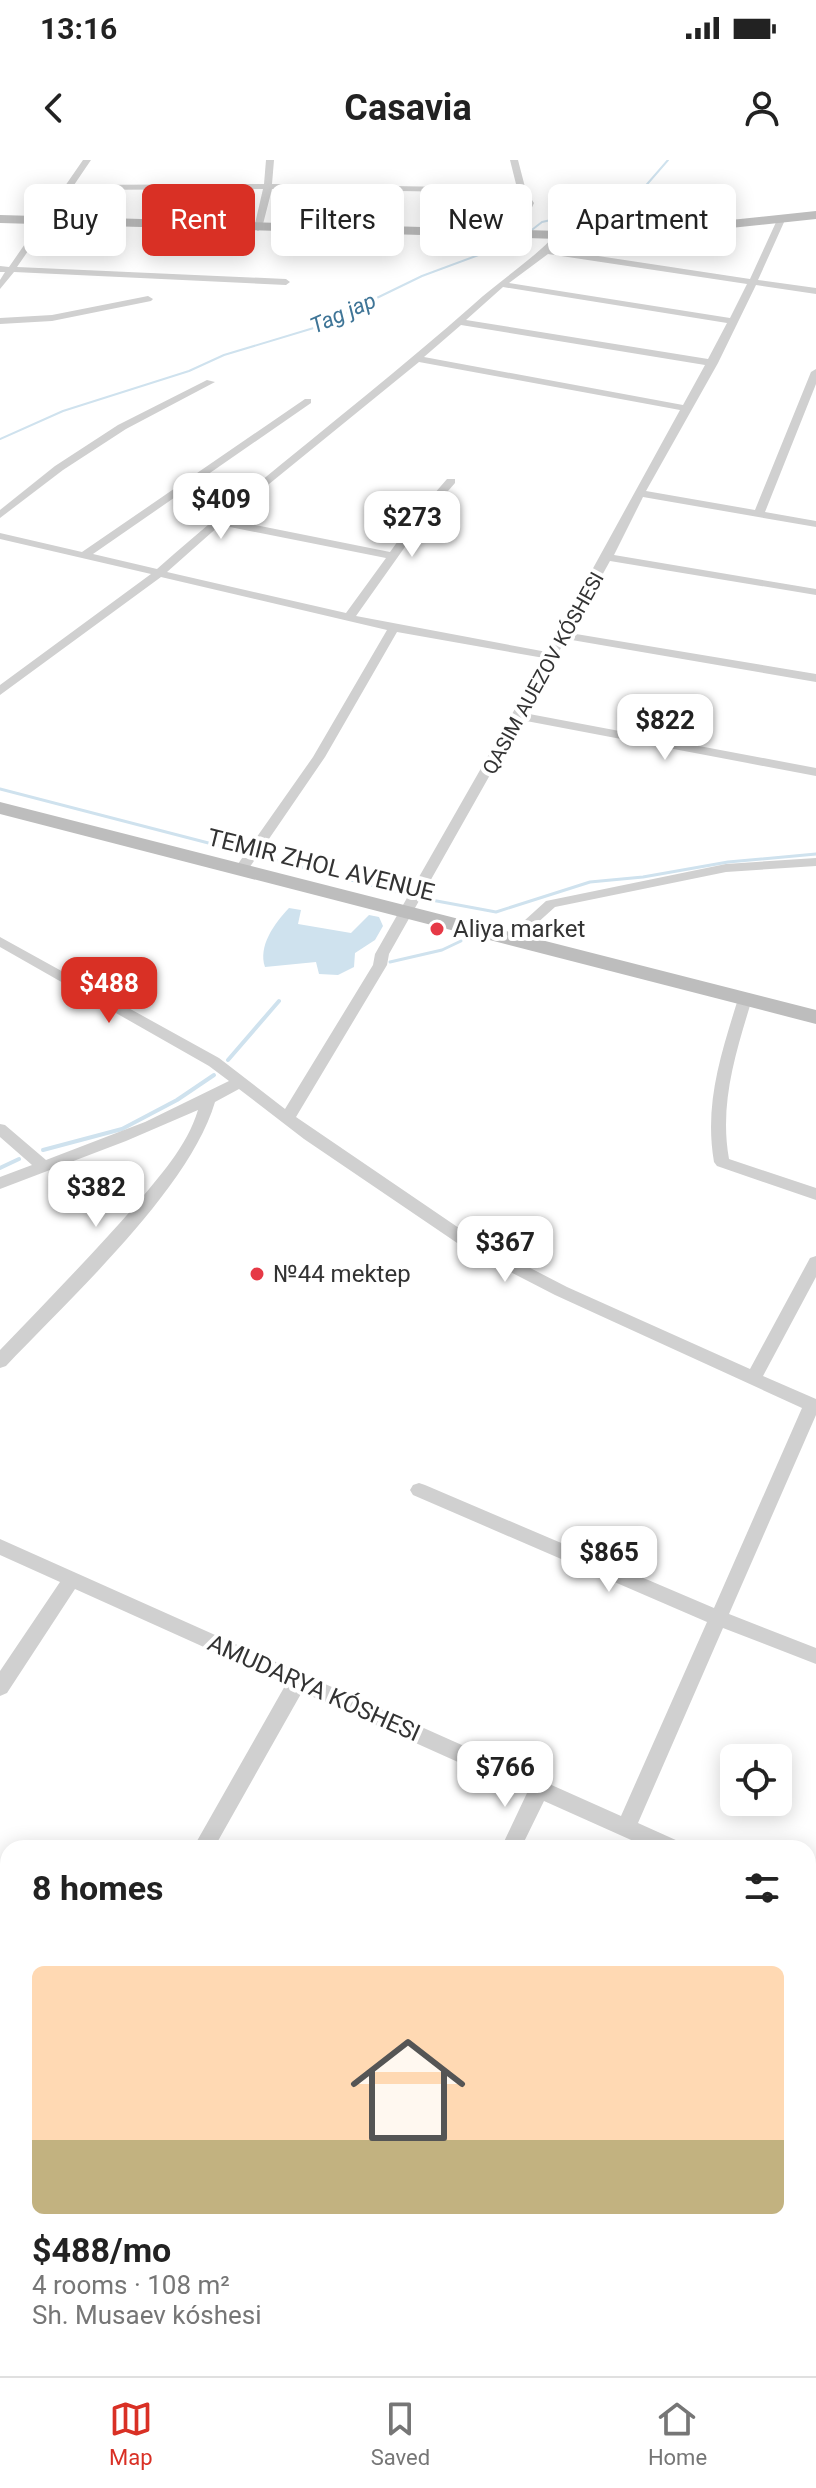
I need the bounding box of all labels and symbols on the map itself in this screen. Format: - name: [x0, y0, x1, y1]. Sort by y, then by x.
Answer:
- water label: Tag jap: [306, 288, 380, 338]
- pin: $409: [174, 473, 268, 541]
- pin: $273: [365, 491, 459, 559]
- street label: QASIM AUEZOV KÓSHESI: [477, 568, 609, 778]
- pin: $822: [618, 694, 712, 762]
- street label: TEMIR ZHOL AVENUE: [205, 823, 437, 907]
- place label: Aliya market: [453, 915, 585, 943]
- marker: Aliya market: [428, 920, 446, 938]
- pin: $488: [62, 957, 156, 1025]
- pin: $382: [49, 1161, 143, 1229]
- pin: $367: [458, 1216, 552, 1284]
- place label: №44 mektep: [273, 1260, 411, 1288]
- marker: №44 mektep: [248, 1265, 266, 1283]
- pin: $865: [562, 1526, 656, 1594]
- street label: AMUDARYA KÓSHESI: [203, 1629, 425, 1747]
- pin: $766: [458, 1741, 552, 1809]

